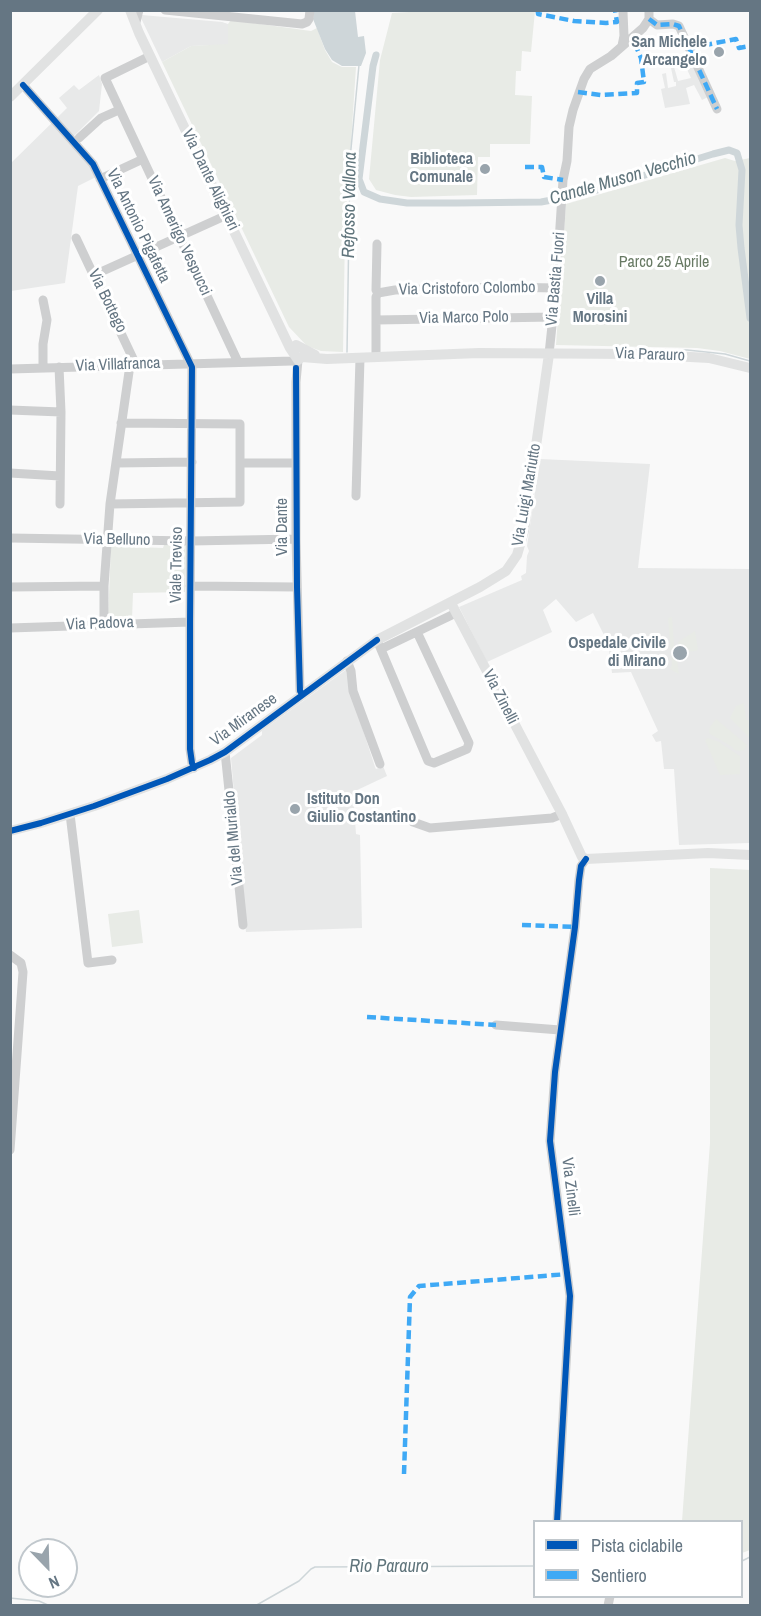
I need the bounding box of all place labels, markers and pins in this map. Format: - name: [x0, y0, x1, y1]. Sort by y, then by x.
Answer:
- place label: San Michele Arcangelo: [631, 33, 707, 71]
- marker: San Michele Arcangelo: [712, 45, 726, 59]
- place label: Biblioteca Comunale: [410, 150, 473, 188]
- marker: Biblioteca Comunale: [478, 162, 492, 176]
- marker: Villa Morosini: [593, 274, 607, 288]
- place label: Villa Morosini: [573, 290, 627, 328]
- place label: Ospedale Civile di Mirano: [568, 634, 666, 672]
- marker: Ospedale Civile di Mirano: [671, 644, 689, 662]
- place label: Istituto Don Giulio Costantino: [307, 790, 416, 828]
- marker: Istituto Don Giulio Costantino: [288, 802, 302, 816]

